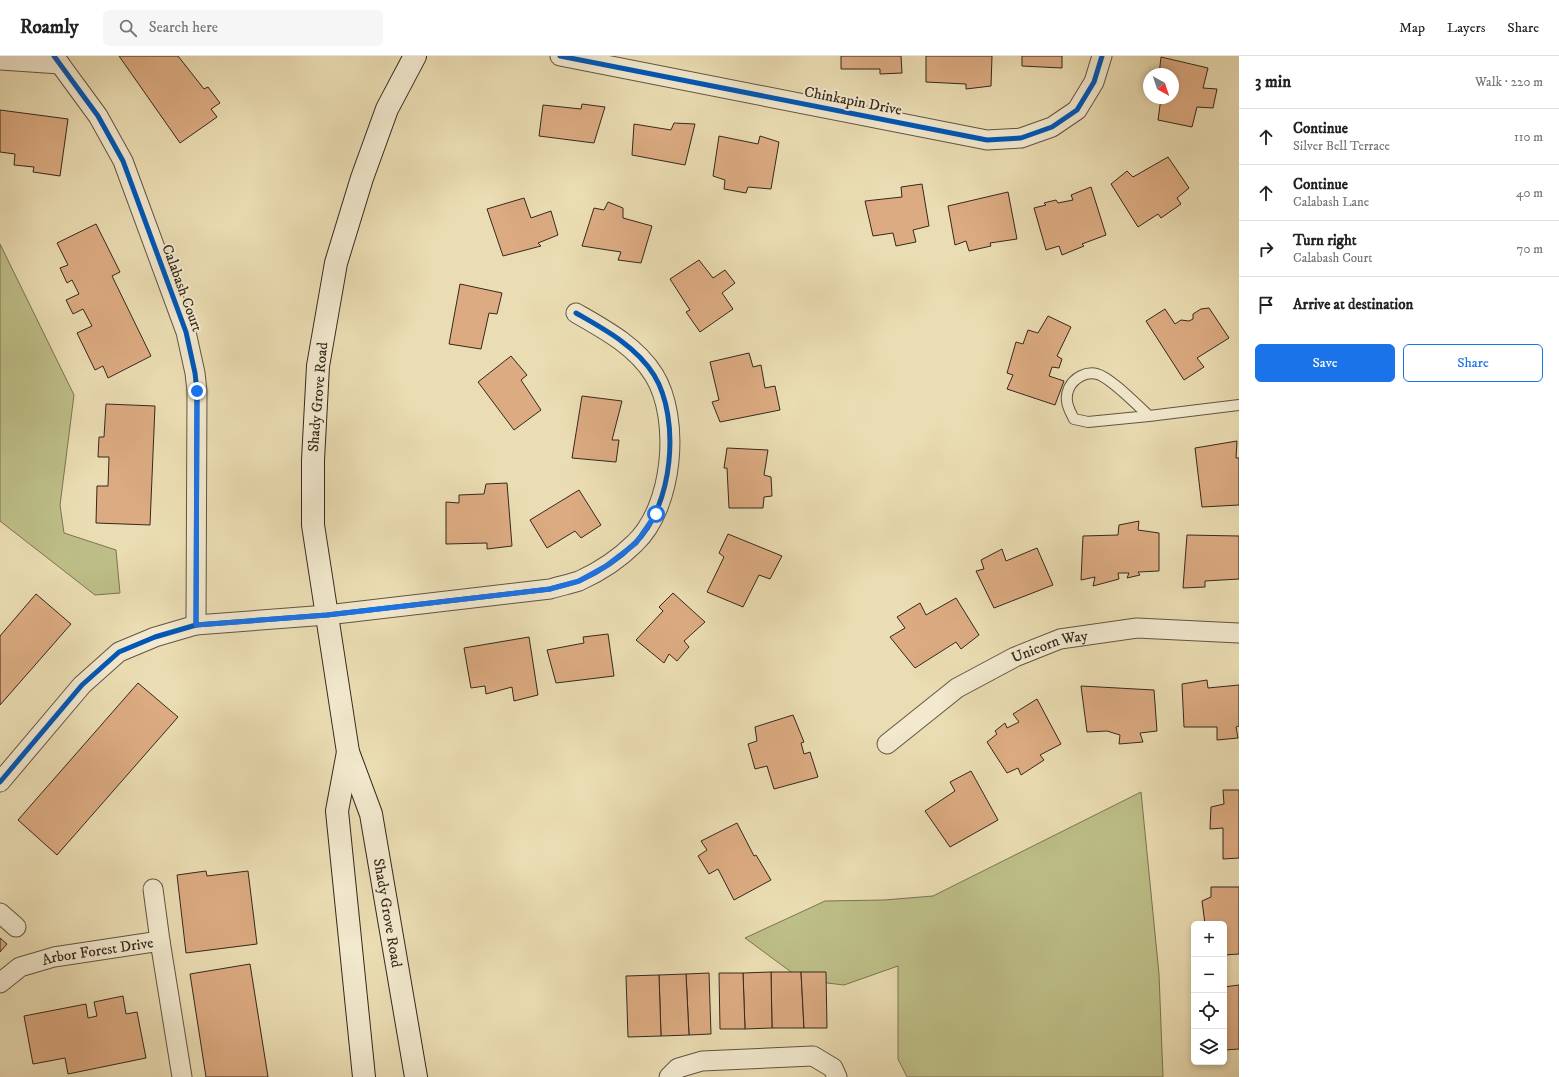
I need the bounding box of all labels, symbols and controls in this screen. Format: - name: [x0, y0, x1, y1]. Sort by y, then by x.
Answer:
- search box: [103, 10, 383, 46]
- text: Roamly: [20, 16, 79, 39]
- icon: search: [117, 17, 139, 39]
- text: Search here: [149, 18, 218, 37]
- text: Map: [1399, 19, 1425, 37]
- text: Layers: [1447, 19, 1485, 37]
- text: Share: [1507, 19, 1539, 37]
- north arrow: [1143, 68, 1179, 104]
- text: 3 min: [1255, 71, 1291, 93]
- text: Walk · 220 m: [1475, 74, 1543, 90]
- street label: Chinkapin Drive: [802, 82, 904, 120]
- text: Continue: [1293, 119, 1348, 138]
- icon: ahead: [1255, 126, 1277, 148]
- text: 110 m: [1514, 129, 1543, 145]
- text: Silver Bell Terrace: [1293, 138, 1390, 154]
- text: Continue: [1293, 175, 1348, 194]
- icon: ahead: [1255, 182, 1277, 204]
- text: 40 m: [1516, 185, 1543, 201]
- text: Calabash Lane: [1293, 194, 1369, 210]
- text: Turn right: [1293, 231, 1356, 250]
- icon: right: [1255, 238, 1277, 260]
- text: 70 m: [1517, 241, 1543, 257]
- street label: Calabash Court: [157, 242, 207, 334]
- text: Calabash Court: [1293, 250, 1372, 266]
- icon: arrive: [1255, 294, 1277, 316]
- text: Arrive at destination: [1293, 295, 1413, 314]
- street label: Shady Grove Road: [304, 341, 332, 453]
- button: Save: [1255, 344, 1395, 382]
- button: Share: [1403, 344, 1543, 382]
- route end: [188, 382, 206, 400]
- route start: [647, 505, 665, 523]
- street label: Unicorn Way: [1008, 626, 1090, 667]
- street label: Shady Grove Road: [369, 857, 407, 969]
- map controls: [1191, 921, 1227, 1065]
- button: +: [1191, 921, 1227, 957]
- street label: Arbor Forest Drive: [40, 933, 155, 970]
- button: −: [1191, 957, 1227, 993]
- button: locate: [1191, 993, 1227, 1029]
- button: layers: [1191, 1029, 1227, 1065]

